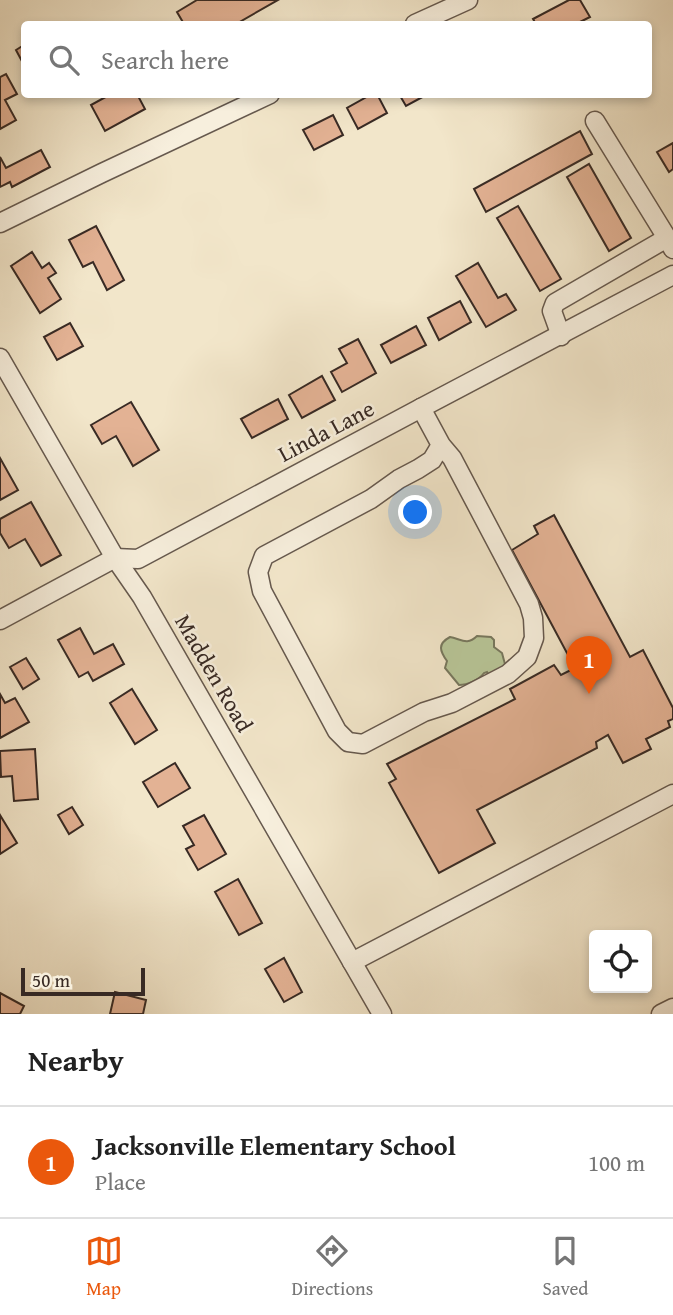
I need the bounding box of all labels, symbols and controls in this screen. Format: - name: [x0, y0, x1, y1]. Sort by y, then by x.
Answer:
- search box: [21, 21, 652, 98]
- text: Search here: [101, 40, 229, 79]
- icon: search: [45, 41, 83, 79]
- street label: Linda Lane: [272, 391, 380, 470]
- your location: [398, 495, 432, 529]
- street label: Madden Road: [167, 608, 262, 738]
- pin: 1: [566, 636, 612, 694]
- map controls: [589, 930, 652, 993]
- button: locate: [589, 930, 652, 993]
- scale bar: [21, 965, 145, 997]
- text: 50 m: [32, 966, 70, 994]
- text: Nearby: [28, 1038, 124, 1082]
- text: Jacksonville Elementary School: [95, 1126, 456, 1165]
- text: 1: [45, 1146, 57, 1179]
- text: 100 m: [588, 1146, 645, 1179]
- text: Place: [95, 1165, 146, 1198]
- tab: Map: [85, 1232, 123, 1302]
- tab: Directions: [292, 1232, 373, 1302]
- tab: Saved: [542, 1232, 588, 1302]

